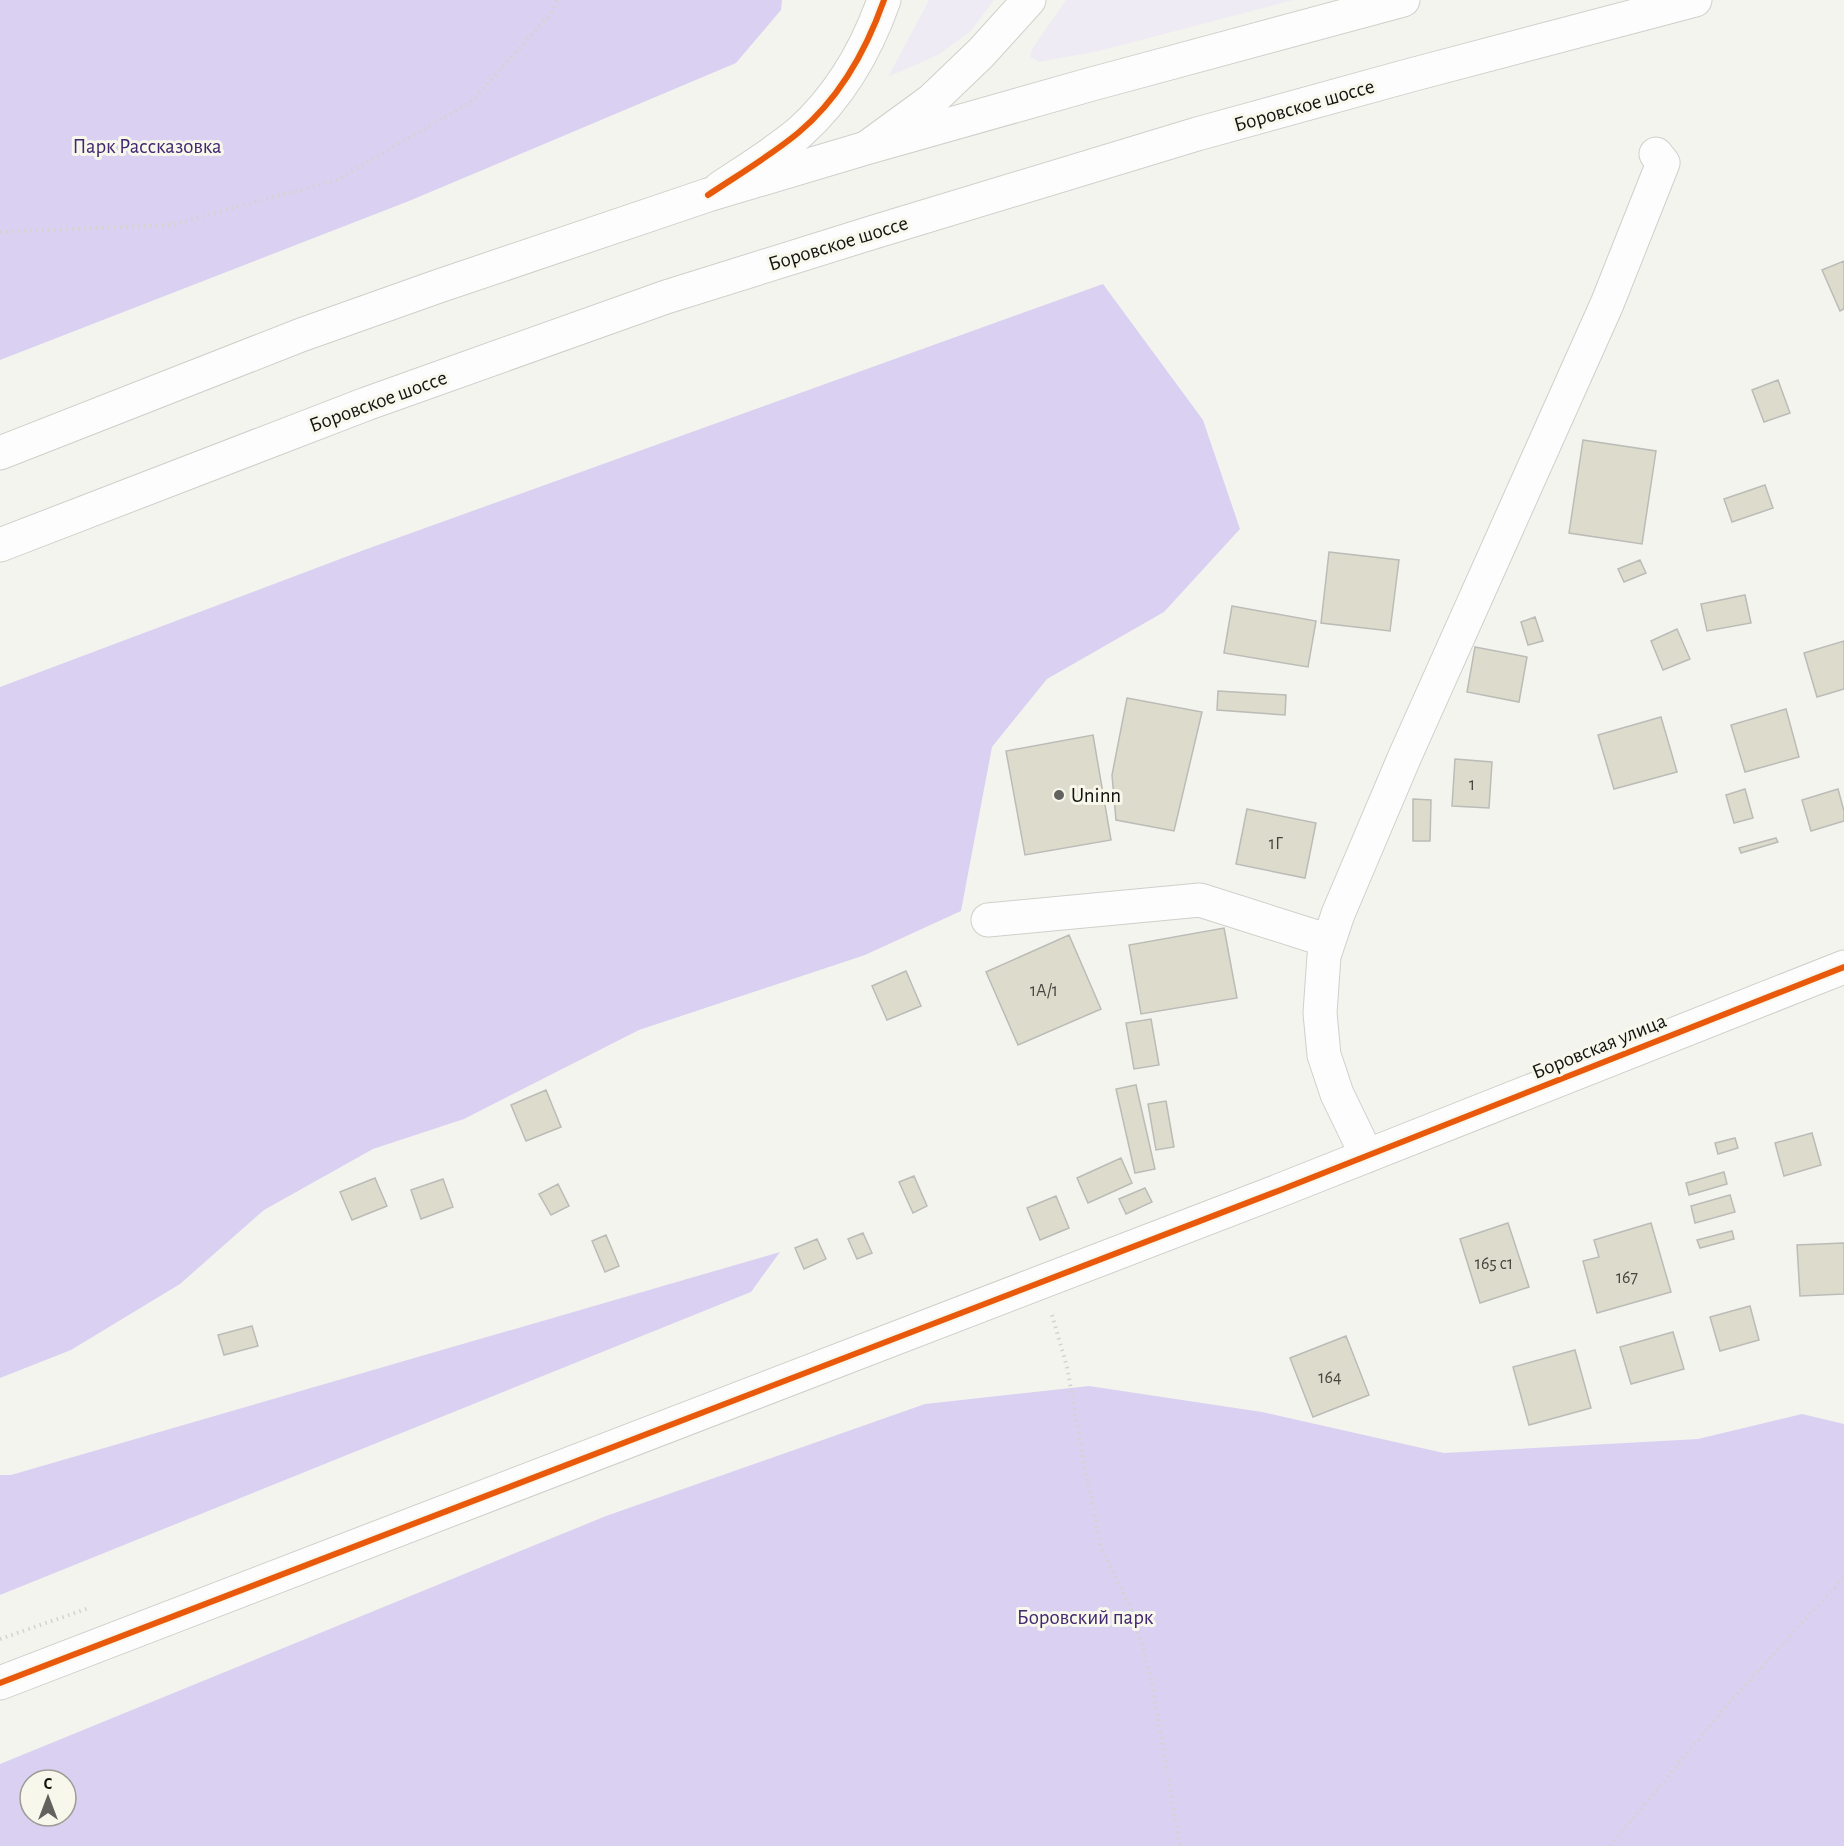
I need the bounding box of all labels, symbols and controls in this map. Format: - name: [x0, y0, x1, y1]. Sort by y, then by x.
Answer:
- street label: Боровское шоссе: [1232, 75, 1377, 136]
- park label: Парк Рассказовка: [72, 136, 222, 157]
- street label: Боровское шоссе: [766, 212, 911, 275]
- street label: Боровское шоссе: [306, 367, 450, 436]
- house number: 1: [1469, 776, 1475, 794]
- place label: Uninn: [1071, 785, 1121, 806]
- marker: Uninn: [1052, 788, 1066, 802]
- house number: 1Г: [1269, 835, 1283, 853]
- house number: 1А/1: [1030, 982, 1058, 1000]
- street label: Боровская улица: [1529, 1010, 1670, 1083]
- house number: 165 с1: [1475, 1255, 1513, 1273]
- house number: 167: [1616, 1269, 1638, 1287]
- house number: 164: [1318, 1369, 1342, 1387]
- park label: Боровский парк: [1017, 1607, 1154, 1628]
- north arrow: [18, 1768, 78, 1828]
- text: С: [44, 1776, 53, 1792]

